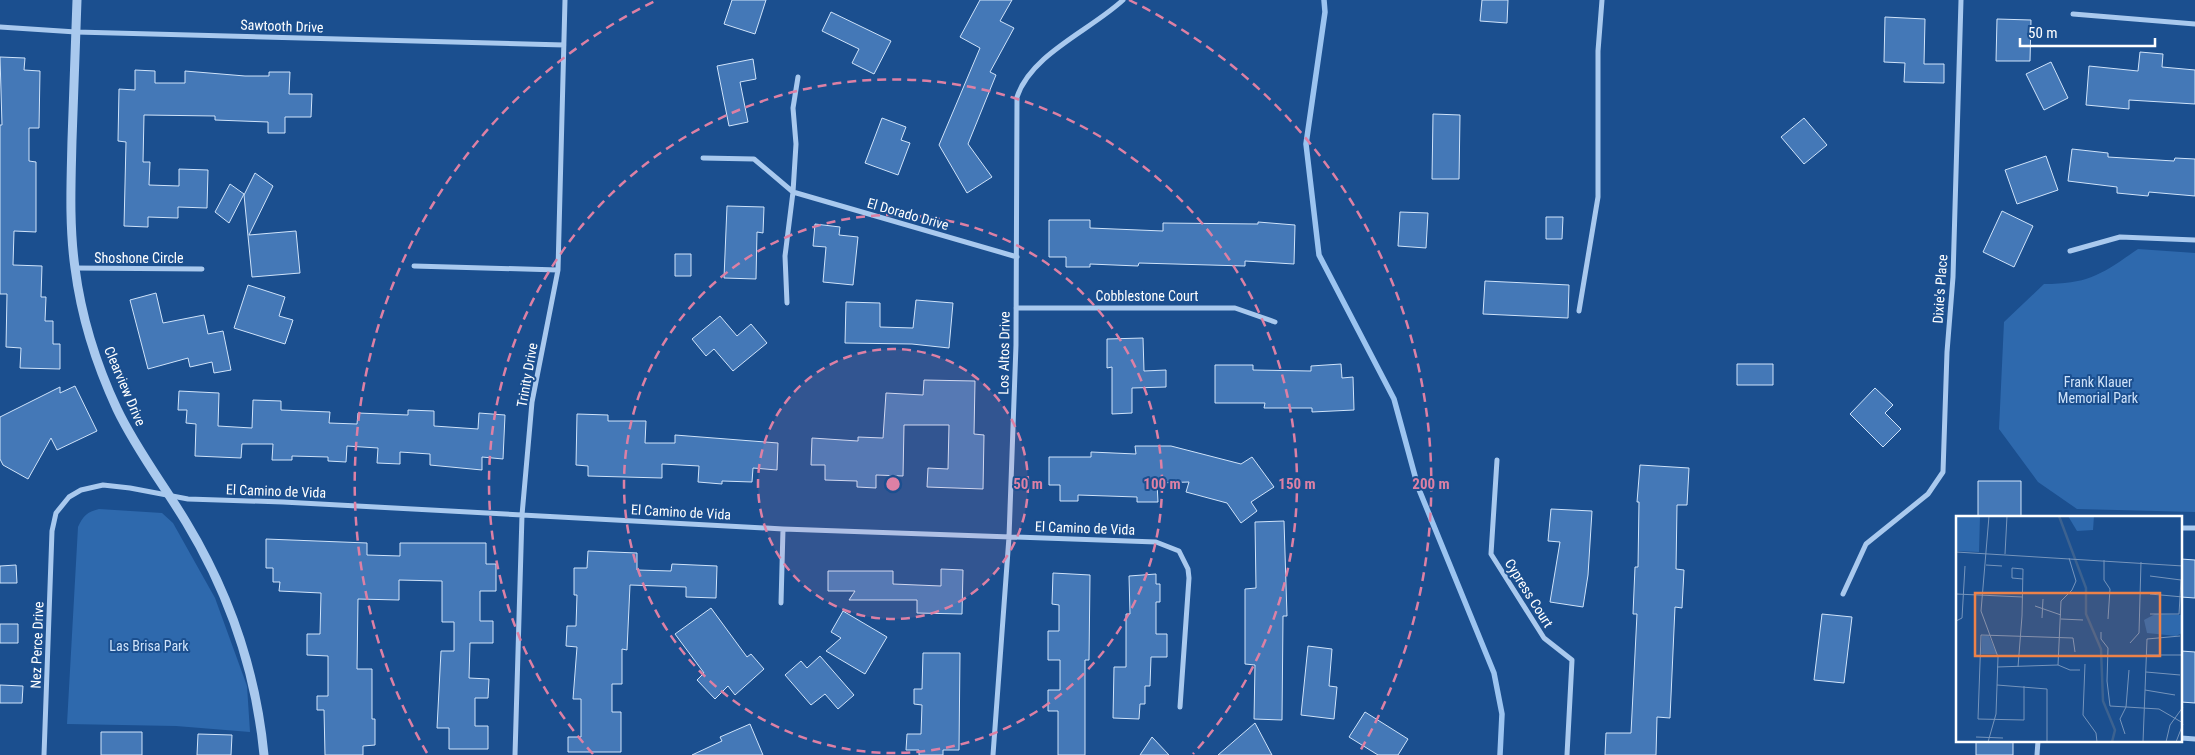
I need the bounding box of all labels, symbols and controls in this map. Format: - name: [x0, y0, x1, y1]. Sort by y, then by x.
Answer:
- scale bar: [2020, 15, 2155, 47]
- street label: Sawtooth Drive: [240, 17, 324, 35]
- text: 50 m: [2028, 24, 2058, 42]
- street label: El Dorado Drive: [865, 195, 951, 233]
- street label: Shoshone Circle: [94, 250, 184, 266]
- street label: Dixie's Place: [1930, 253, 1950, 324]
- street label: Cobblestone Court: [1095, 288, 1199, 304]
- street label: Los Altos Drive: [995, 311, 1013, 395]
- street label: Trinity Drive: [513, 341, 541, 409]
- street label: Clearview Drive: [101, 344, 149, 429]
- park label: Frank Klauer Memorial Park: [2058, 374, 2139, 406]
- centre of rings: [884, 475, 902, 493]
- text: 50 m: [1013, 475, 1043, 493]
- text: 100 m: [1143, 475, 1181, 493]
- text: 150 m: [1278, 475, 1316, 493]
- text: 200 m: [1412, 475, 1450, 493]
- street label: El Camino de Vida: [226, 481, 326, 501]
- street label: El Camino de Vida: [631, 501, 731, 523]
- inset map: [1956, 516, 2182, 742]
- street label: El Camino de Vida: [1035, 518, 1135, 538]
- street label: Cypress Court: [1502, 556, 1556, 630]
- street label: Nez Perce Drive: [27, 601, 47, 689]
- park label: Las Brisa Park: [109, 638, 189, 654]

